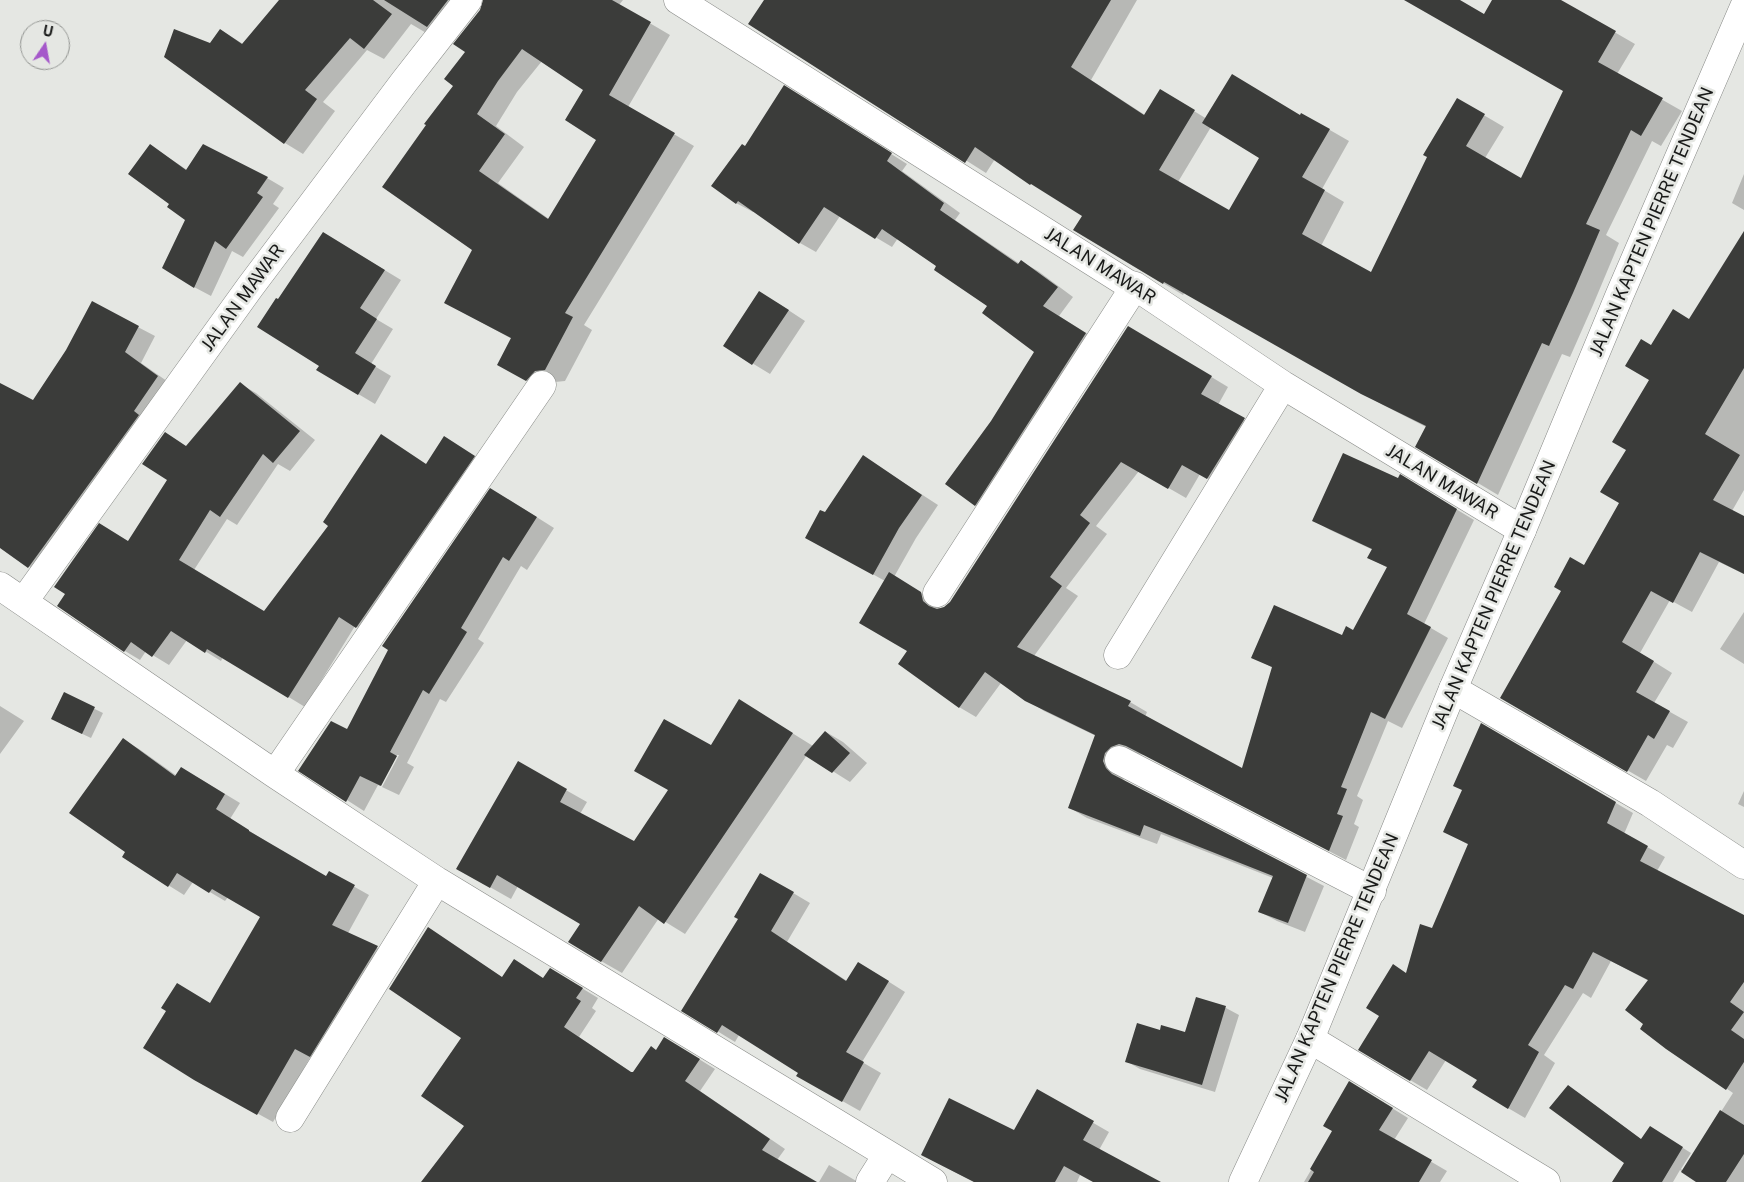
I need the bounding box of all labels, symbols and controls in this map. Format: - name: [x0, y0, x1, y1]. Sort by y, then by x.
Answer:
- north arrow: [20, 20, 70, 70]
- text: U: [41, 22, 55, 40]
- street label: JALAN KAPTEN PIERRE TENDEAN: [1585, 84, 1719, 360]
- street label: JALAN MAWAR: [1040, 223, 1160, 309]
- street label: JALAN MAWAR: [197, 240, 289, 356]
- street label: JALAN MAWAR: [1382, 440, 1502, 524]
- street label: JALAN KAPTEN PIERRE TENDEAN: [1427, 457, 1561, 733]
- street label: JALAN KAPTEN PIERRE TENDEAN: [1270, 830, 1404, 1106]

